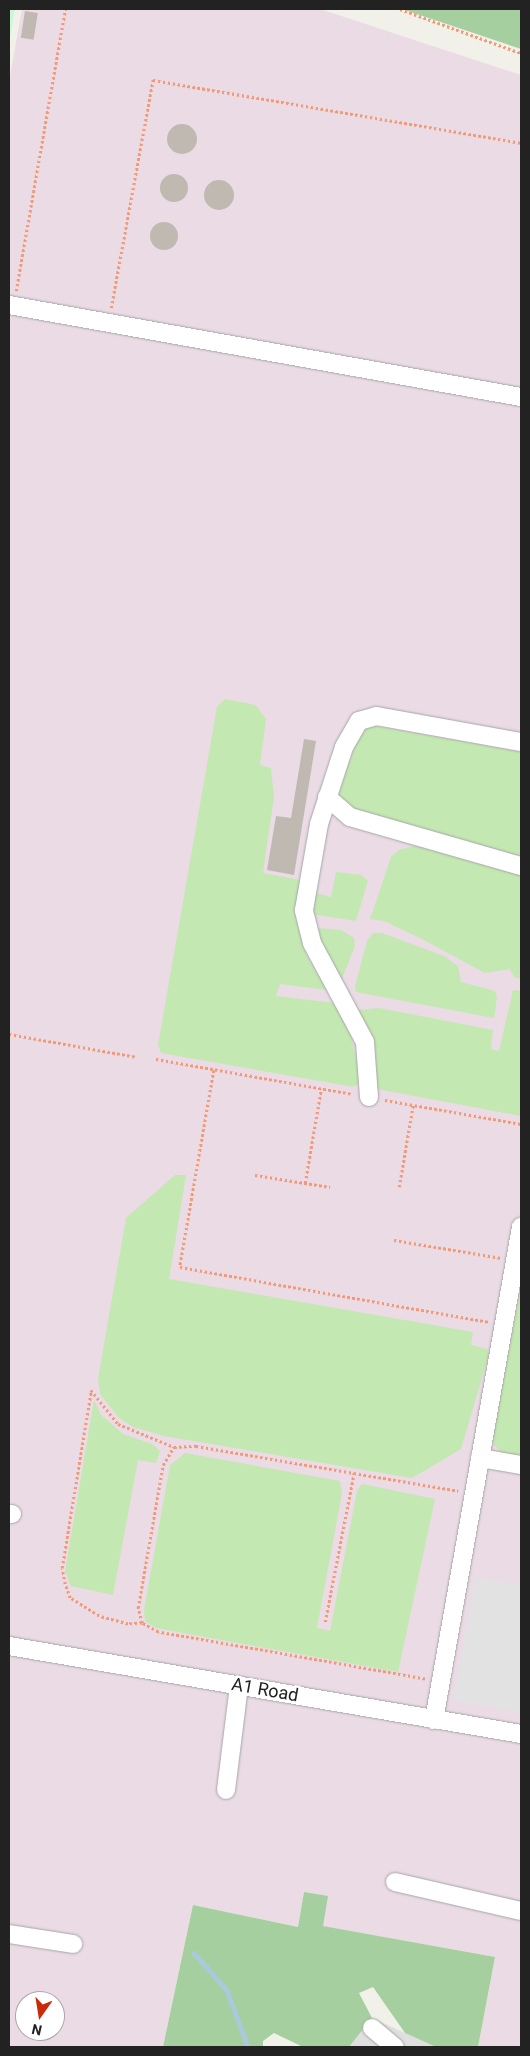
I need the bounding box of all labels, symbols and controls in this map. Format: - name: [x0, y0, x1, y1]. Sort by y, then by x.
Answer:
- street label: A1 Road: [230, 1673, 300, 1707]
- north arrow: [15, 1991, 65, 2041]
- text: N: [30, 2021, 43, 2039]

